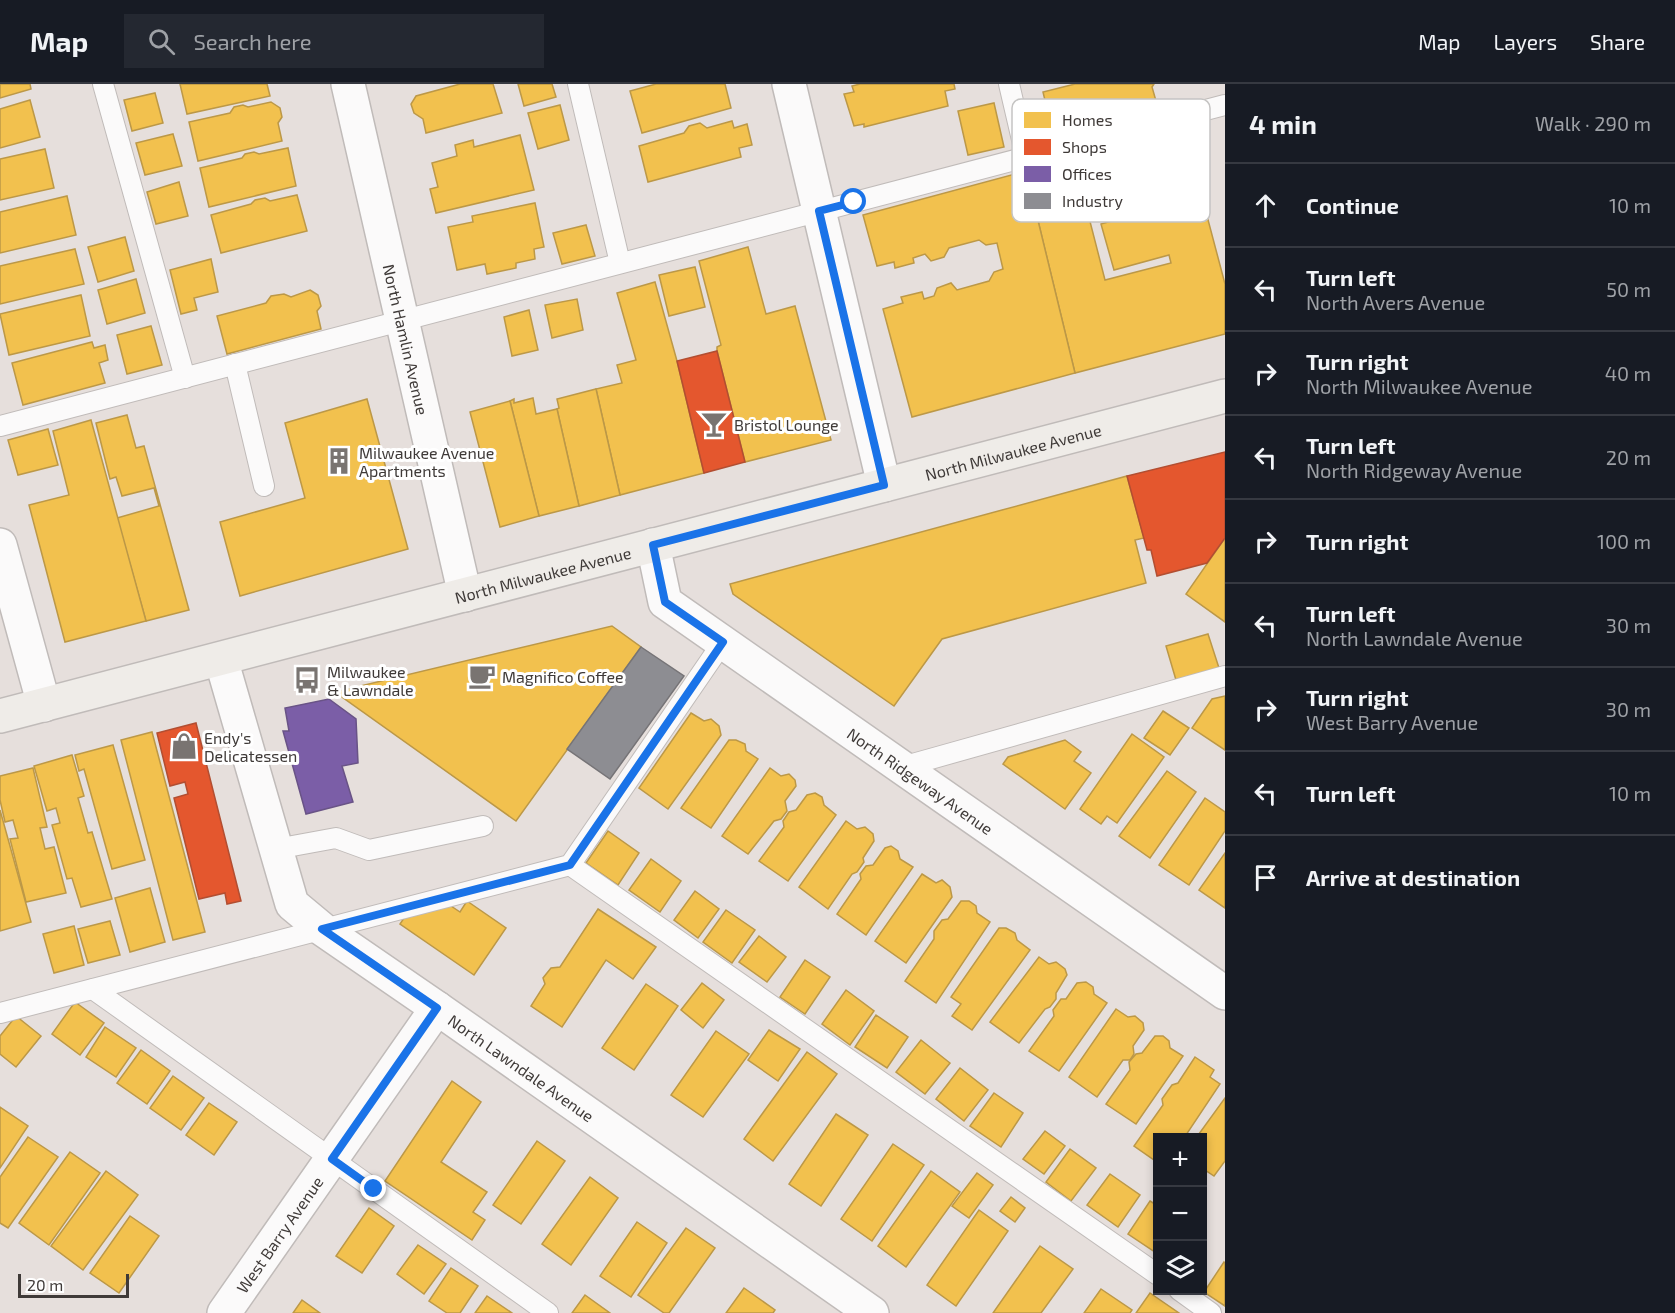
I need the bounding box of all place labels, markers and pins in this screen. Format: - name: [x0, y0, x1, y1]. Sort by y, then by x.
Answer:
- bar icon: Bristol Lounge: [699, 409, 729, 439]
- place label: Bristol Lounge: [734, 415, 839, 434]
- place label: Milwaukee Avenue Apartments: [359, 443, 494, 480]
- building icon: Milwaukee Avenue Apartments: [324, 446, 354, 476]
- cafe icon: Magnifico Coffee: [467, 661, 497, 691]
- place label: Milwaukee & Lawndale: [327, 662, 414, 699]
- bus stop icon: Milwaukee & Lawndale: [292, 665, 322, 695]
- place label: Magnifico Coffee: [502, 667, 624, 686]
- place label: Endy's Delicatessen: [204, 728, 297, 765]
- shop icon: Endy's Delicatessen: [169, 731, 199, 761]

